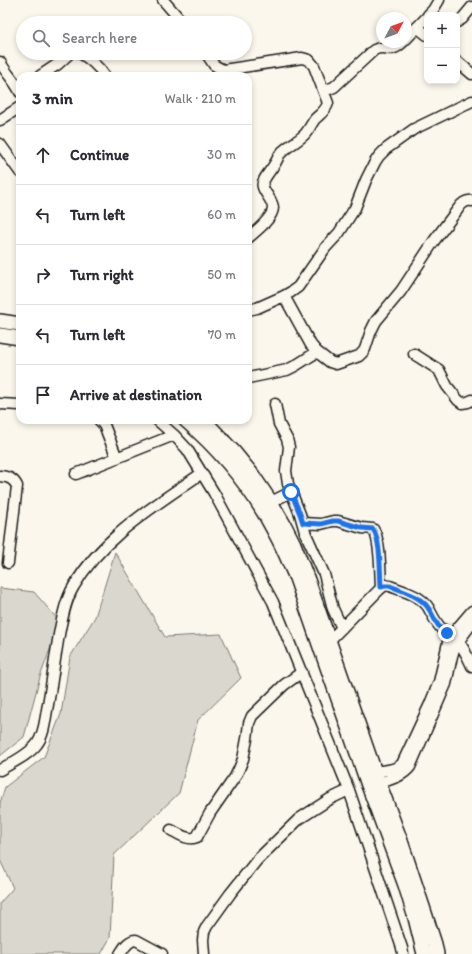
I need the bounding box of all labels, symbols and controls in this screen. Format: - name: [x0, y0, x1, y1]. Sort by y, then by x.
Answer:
- north arrow: [376, 12, 412, 48]
- map controls: [424, 12, 460, 84]
- button: +: [424, 12, 460, 48]
- search box: [16, 16, 252, 60]
- icon: search: [30, 27, 52, 49]
- text: Search here: [62, 29, 137, 47]
- button: −: [424, 48, 460, 84]
- text: 3 min: [32, 88, 73, 108]
- text: Walk · 210 m: [165, 91, 236, 106]
- icon: ahead: [32, 144, 54, 166]
- text: Continue: [70, 146, 129, 164]
- text: 30 m: [207, 147, 236, 162]
- icon: left: [32, 204, 54, 226]
- text: Turn left: [70, 206, 125, 224]
- text: 60 m: [207, 207, 236, 222]
- icon: right: [32, 264, 54, 286]
- text: Turn right: [70, 266, 134, 284]
- text: 50 m: [207, 267, 236, 282]
- icon: left: [32, 324, 54, 346]
- text: Turn left: [70, 326, 125, 344]
- text: 70 m: [208, 327, 236, 342]
- icon: arrive: [32, 384, 54, 406]
- text: Arrive at destination: [70, 386, 202, 404]
- route start: [282, 483, 300, 501]
- route end: [438, 624, 456, 642]

